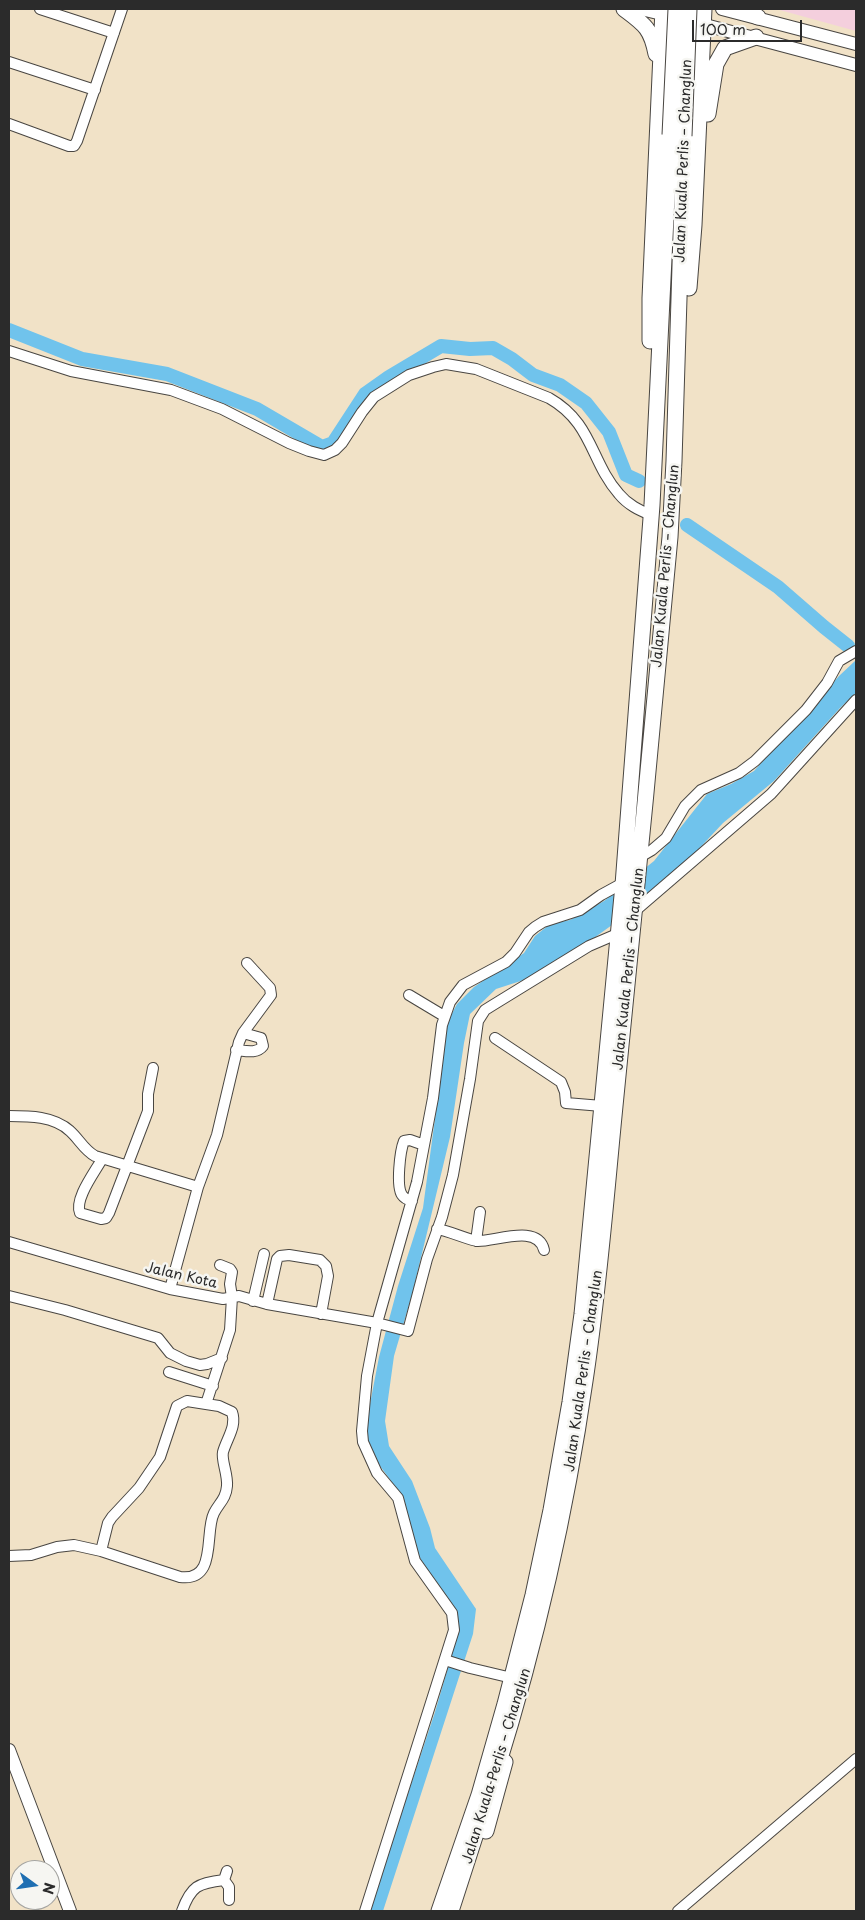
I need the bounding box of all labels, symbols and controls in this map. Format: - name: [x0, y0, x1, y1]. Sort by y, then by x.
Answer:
- scale bar: [695, 10, 805, 42]
- text: 100 m: [700, 17, 746, 40]
- street label: Jalan Kuala Perlis – Changlun: [672, 59, 696, 263]
- street label: Jalan Kuala Perlis – Changlun: [649, 464, 683, 668]
- street label: Jalan Kuala Perlis – Changlun: [610, 867, 648, 1071]
- street label: Jalan Kota: [143, 1260, 219, 1292]
- street label: Jalan Kuala Perlis – Changlun: [562, 1269, 606, 1473]
- street label: Jalan Kuala Perlis – Changlun: [459, 1666, 535, 1866]
- north arrow: [10, 1860, 60, 1910]
- text: N: [38, 1881, 61, 1896]

